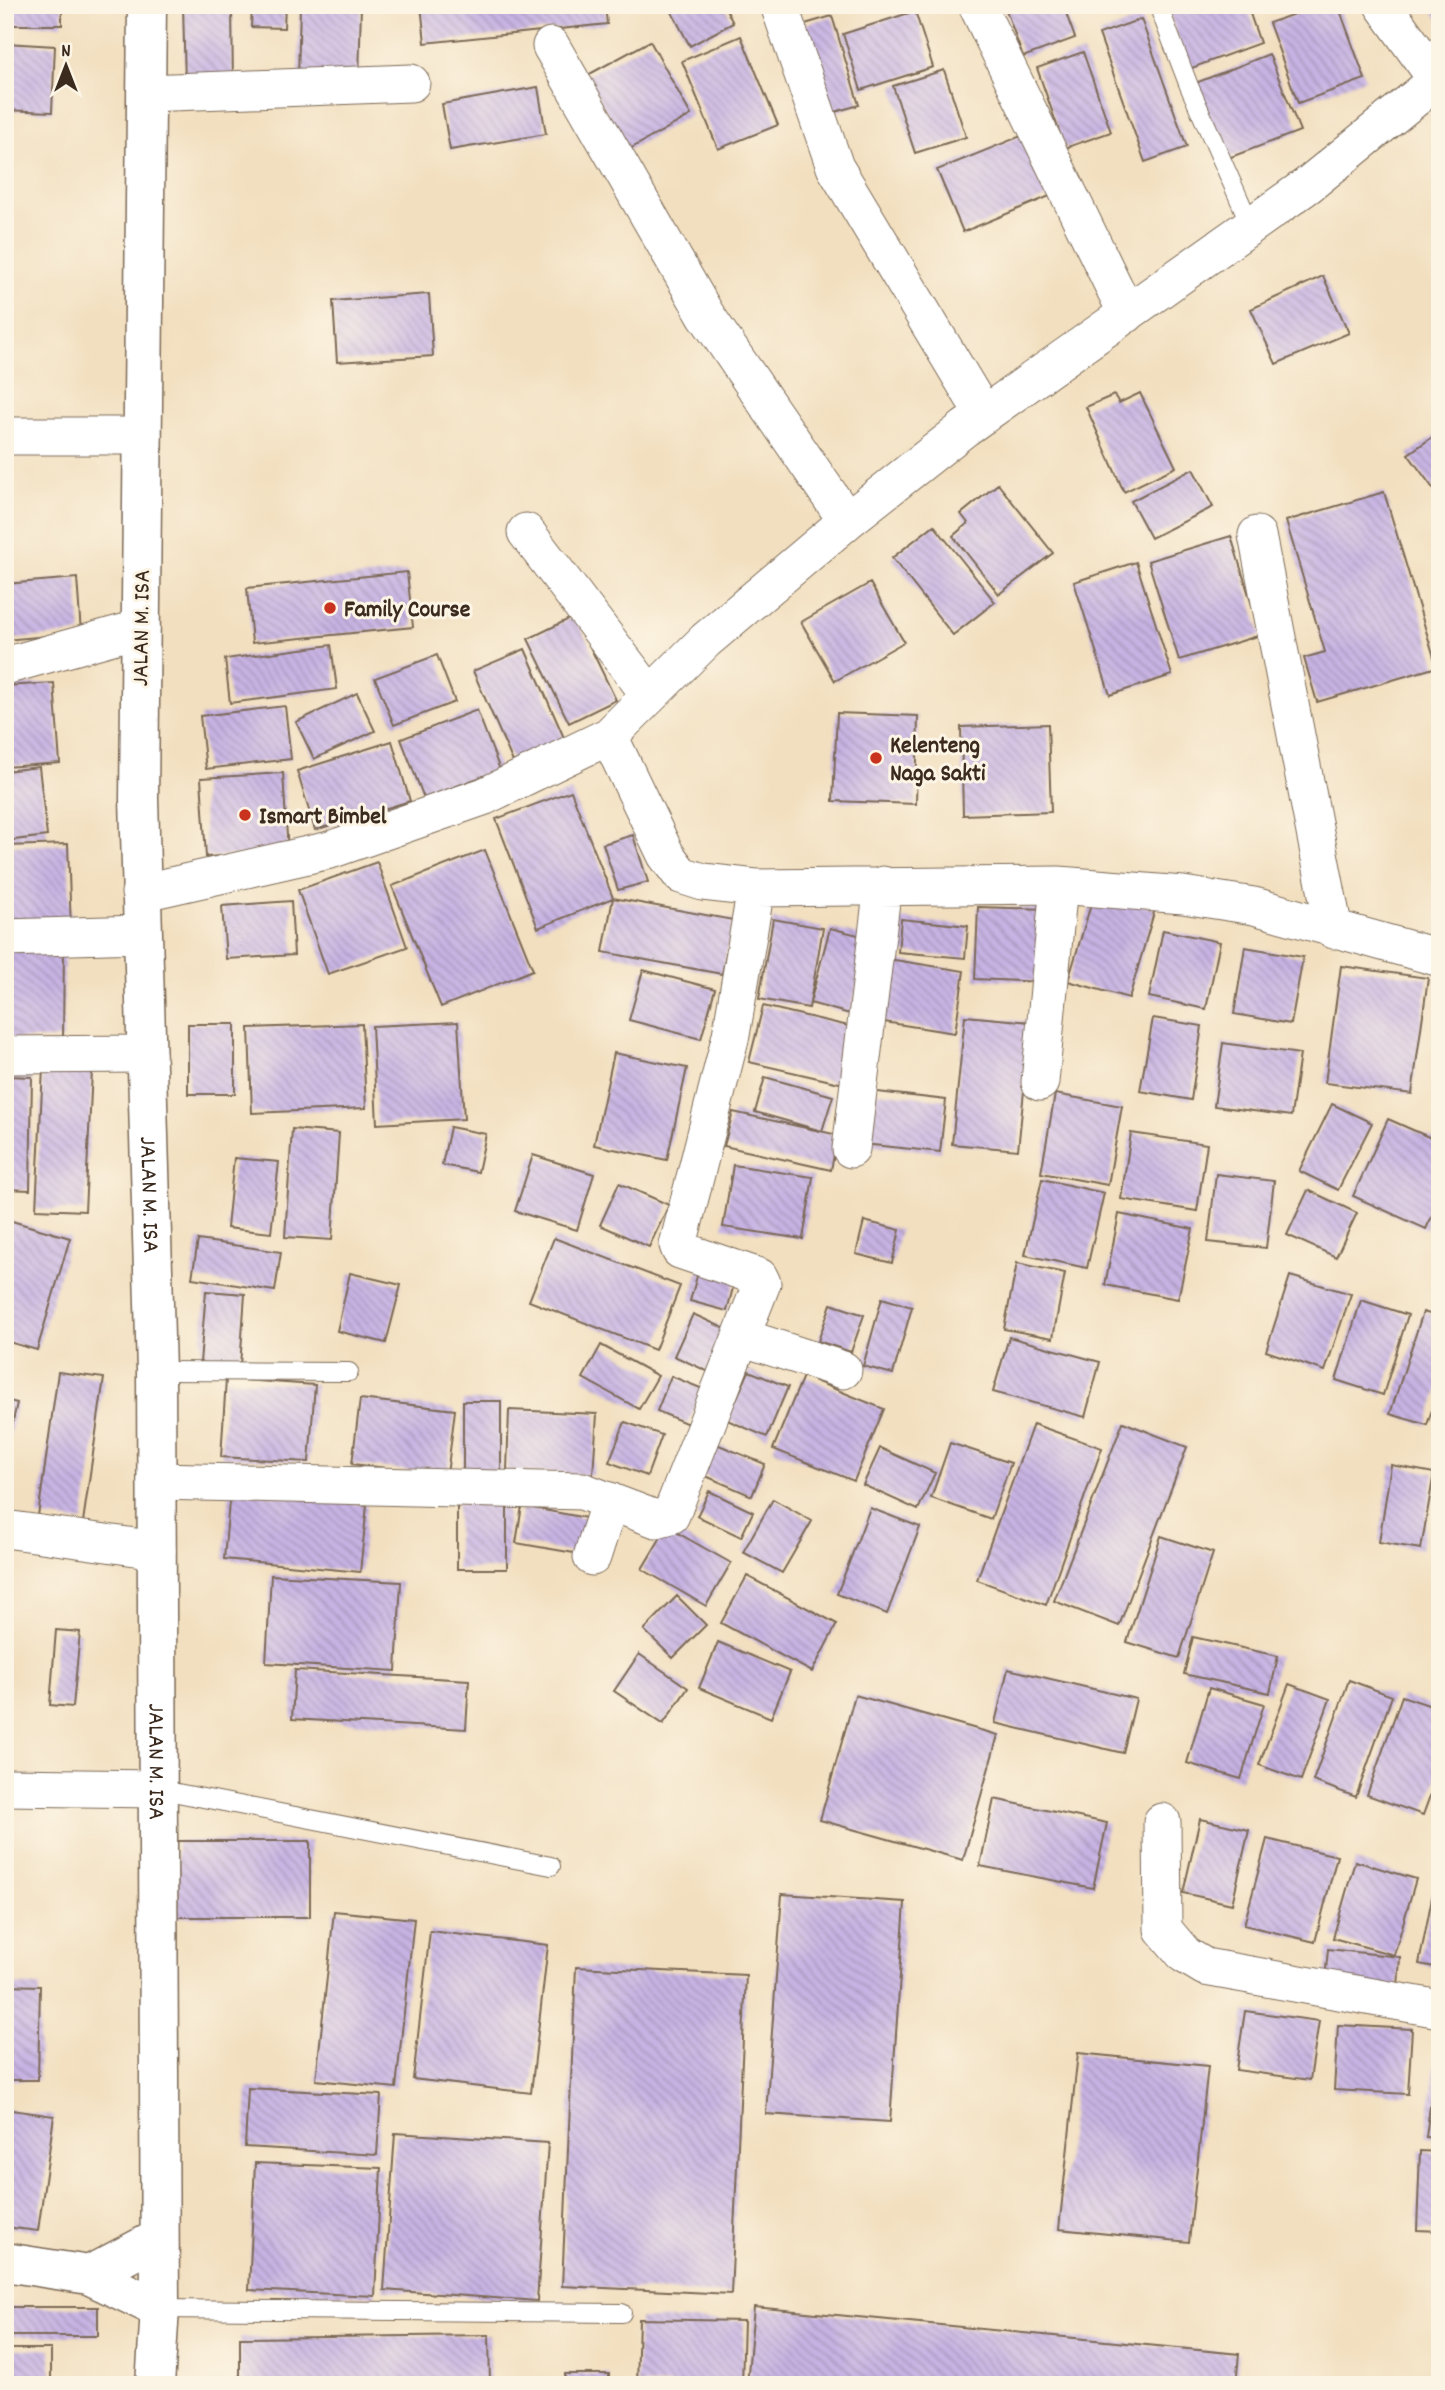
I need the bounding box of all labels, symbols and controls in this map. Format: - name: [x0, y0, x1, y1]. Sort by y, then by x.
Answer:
- north arrow: [32, 32, 102, 102]
- text: N: [61, 39, 71, 66]
- street label: JALAN M. ISA: [125, 569, 161, 687]
- place label: Family Course: [344, 594, 471, 628]
- marker: Family Course: [322, 600, 338, 616]
- place label: Kelenteng Naga Sakti: [890, 730, 986, 792]
- marker: Kelenteng Naga Sakti: [868, 750, 884, 766]
- place label: Ismart Bimbel: [259, 801, 387, 835]
- marker: Ismart Bimbel: [237, 807, 253, 823]
- street label: JALAN M. ISA: [129, 1136, 166, 1254]
- street label: JALAN M. ISA: [137, 1703, 172, 1820]

